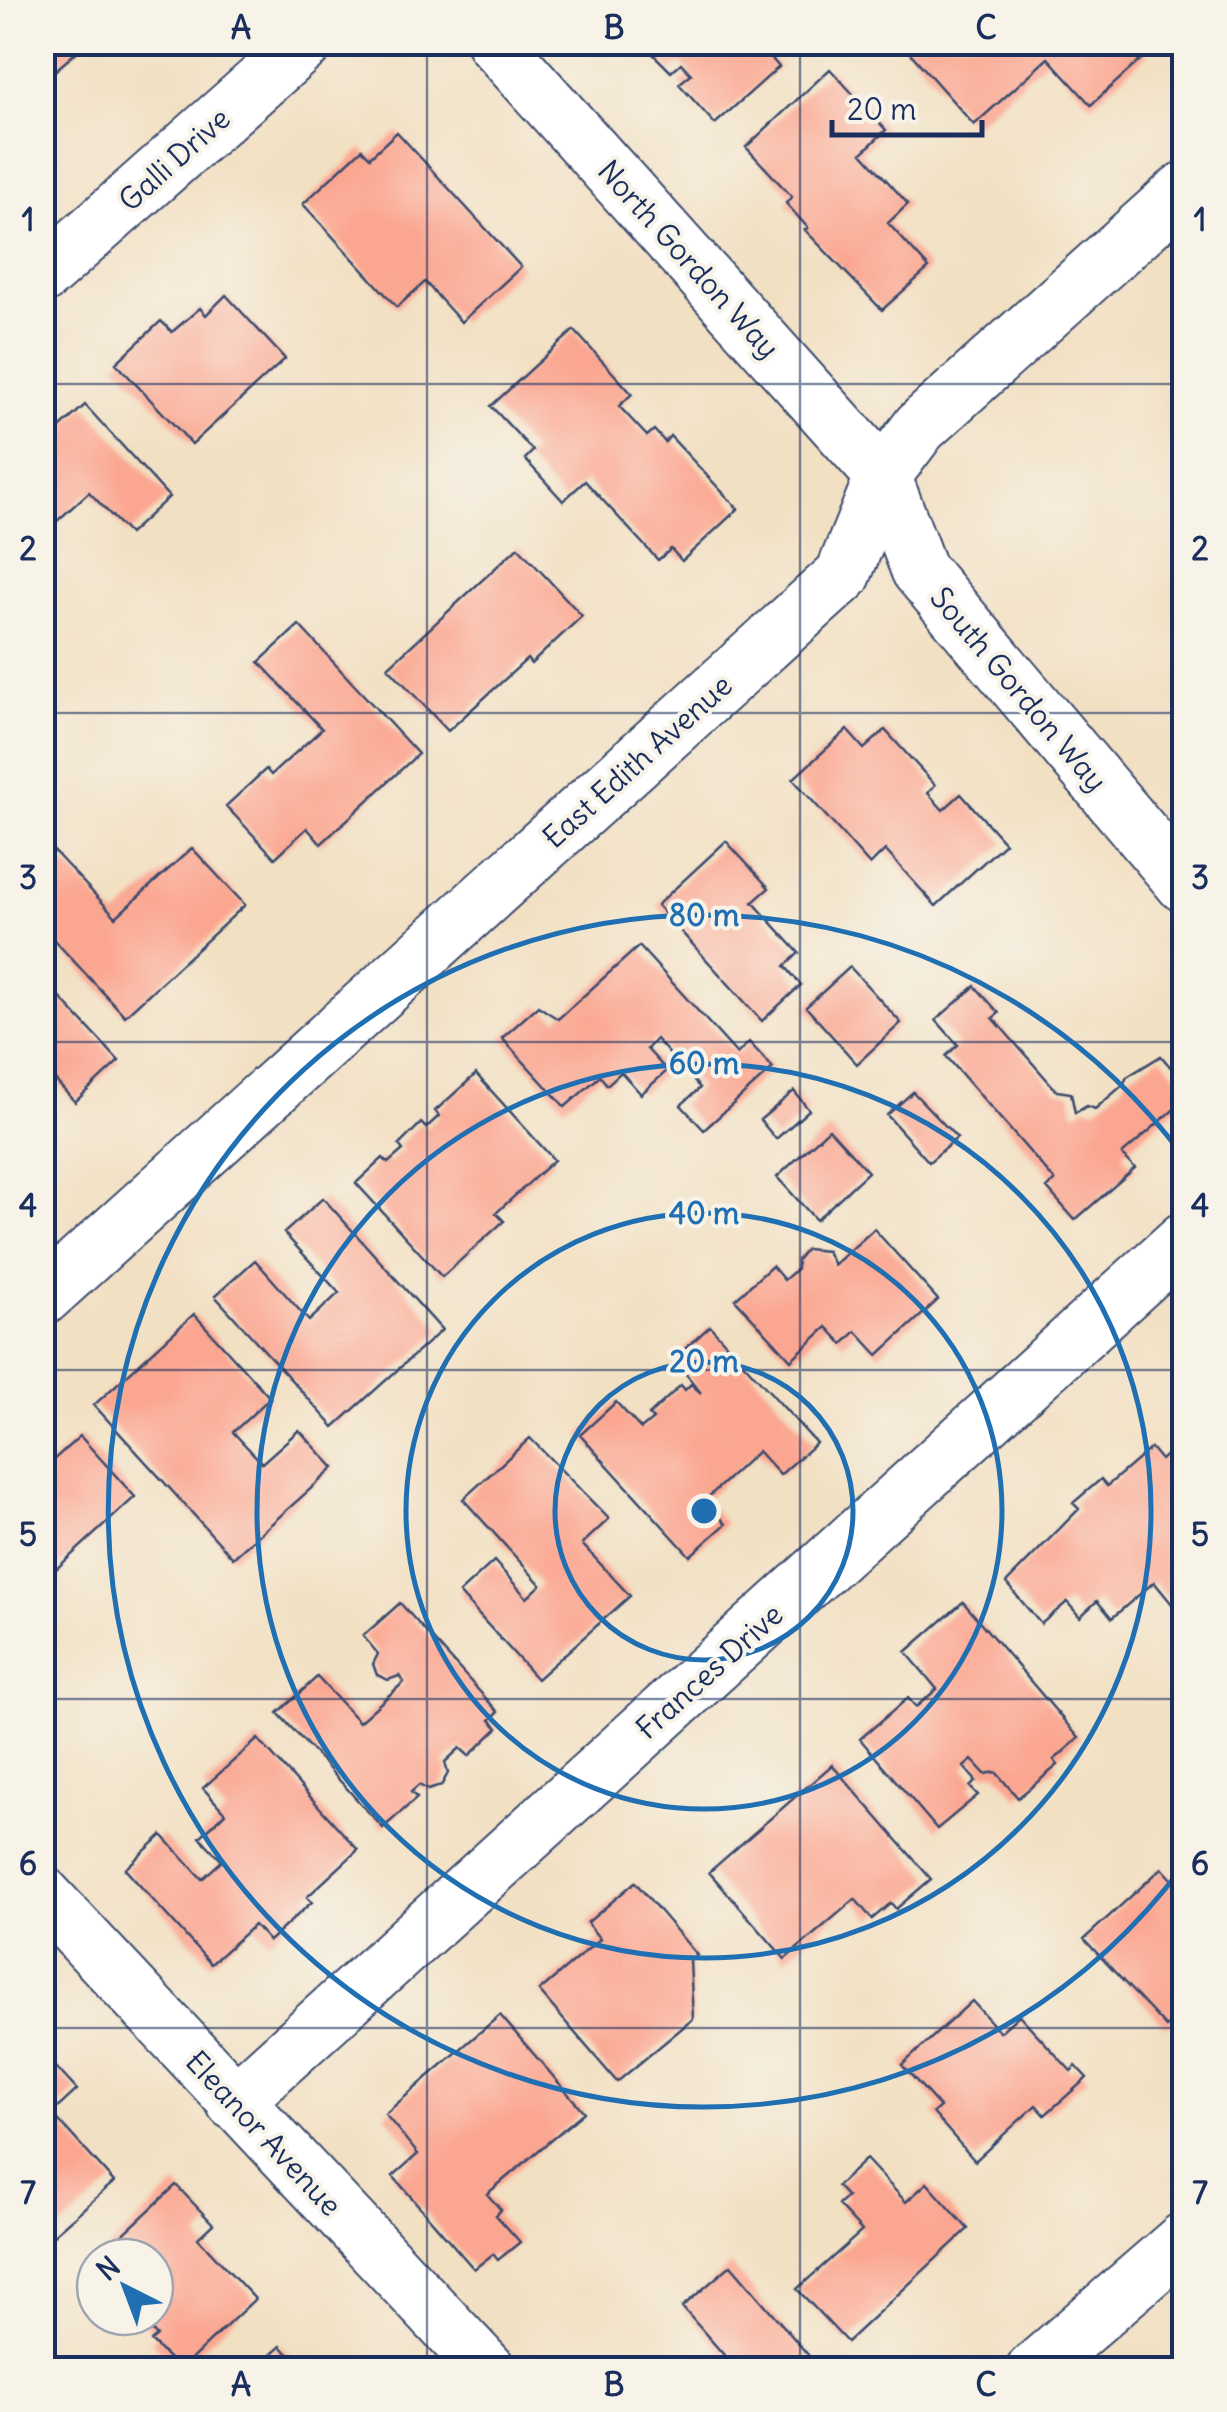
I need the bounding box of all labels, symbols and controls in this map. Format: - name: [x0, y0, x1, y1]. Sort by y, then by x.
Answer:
- text: A: [231, 7, 251, 48]
- text: B: [604, 7, 624, 48]
- text: C: [975, 7, 997, 48]
- scale bar: [832, 75, 982, 137]
- text: 20 m: [847, 90, 917, 128]
- street label: Galli Drive: [110, 99, 238, 219]
- street label: North Gordon Way: [590, 152, 788, 366]
- text: 1: [22, 199, 34, 240]
- text: 1: [1194, 199, 1206, 240]
- text: 2: [19, 528, 37, 569]
- text: 2: [1191, 528, 1209, 569]
- street label: South Gordon Way: [922, 579, 1116, 799]
- street label: East Edith Avenue: [534, 666, 740, 856]
- text: 3: [19, 857, 37, 898]
- text: 3: [1191, 857, 1209, 898]
- text: 80 m: [669, 896, 739, 934]
- text: 60 m: [669, 1044, 739, 1082]
- text: 4: [19, 1185, 37, 1226]
- text: 4: [1191, 1185, 1209, 1226]
- text: 40 m: [669, 1194, 739, 1232]
- text: 20 m: [669, 1342, 739, 1380]
- centre of rings: [686, 1493, 722, 1529]
- text: 5: [19, 1514, 37, 1555]
- text: 5: [1191, 1514, 1209, 1555]
- street label: Frances Drive: [628, 1595, 790, 1747]
- text: 6: [19, 1843, 37, 1884]
- text: 6: [1191, 1843, 1209, 1884]
- street label: Eleanor Avenue: [178, 2043, 350, 2223]
- text: 7: [20, 2172, 36, 2213]
- text: 7: [1192, 2172, 1208, 2213]
- north arrow: [75, 2237, 175, 2337]
- text: N: [89, 2249, 128, 2288]
- text: A: [231, 2364, 251, 2405]
- text: B: [604, 2364, 624, 2405]
- text: C: [975, 2364, 997, 2405]

